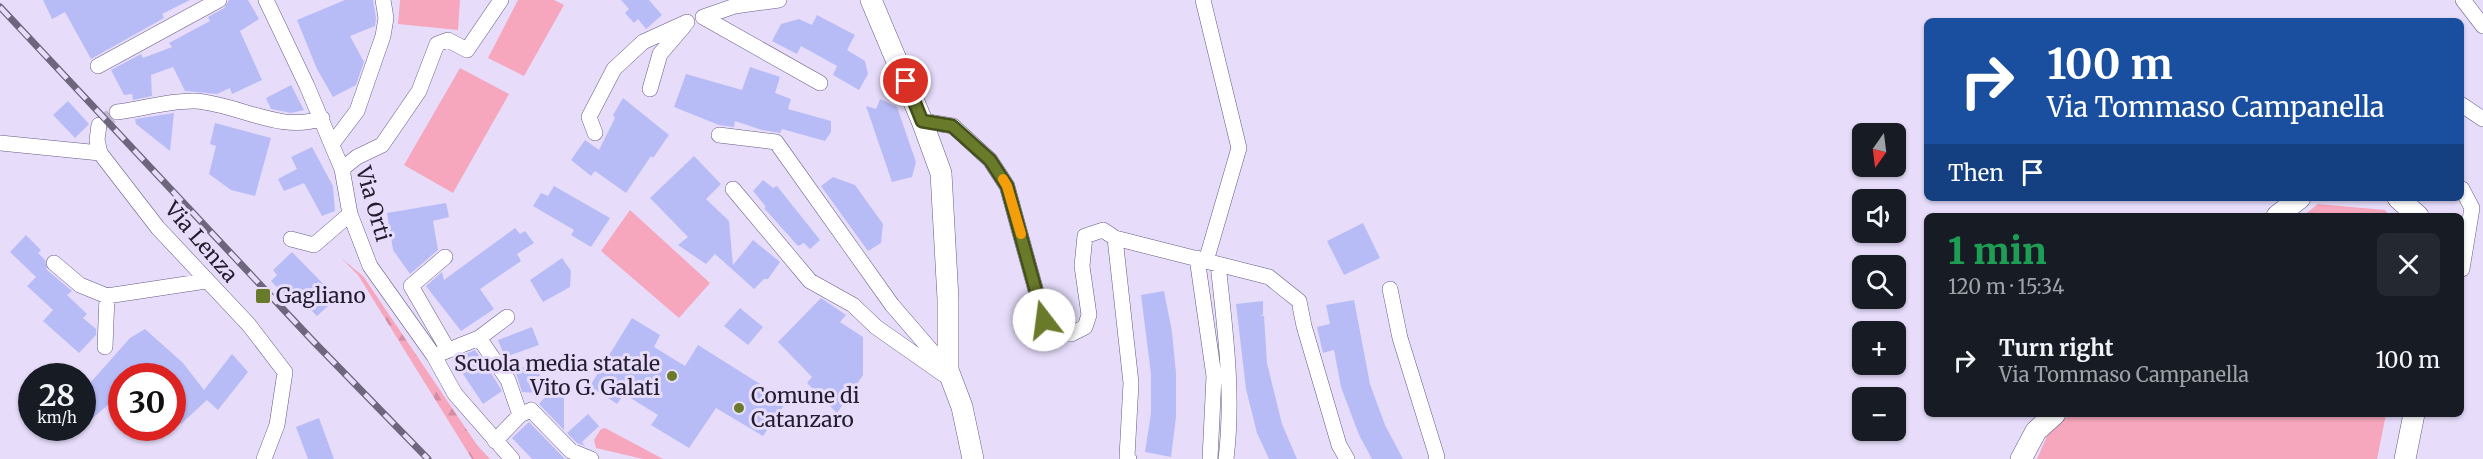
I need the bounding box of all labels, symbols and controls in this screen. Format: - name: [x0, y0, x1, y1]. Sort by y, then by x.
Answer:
- text: 100 m: [2047, 38, 2173, 90]
- icon: right: [1948, 42, 2026, 120]
- pin: [880, 55, 931, 106]
- icon: arrive: [889, 64, 922, 97]
- text: Via Tommaso Campanella: [2047, 90, 2385, 124]
- north arrow: [1852, 123, 1906, 177]
- map controls: [1852, 123, 1906, 441]
- icon: arrive: [2016, 156, 2049, 189]
- text: Then: [1948, 159, 2004, 187]
- street label: Via Orti: [350, 162, 397, 245]
- button: sound: [1852, 189, 1906, 243]
- street label: Via Lenza: [158, 195, 244, 288]
- text: 1 min: [1948, 229, 2047, 274]
- button: close: [2377, 233, 2440, 296]
- button: search: [1852, 255, 1906, 309]
- text: 120 m · 15:34: [1948, 274, 2064, 299]
- place label: Gagliano: [276, 282, 366, 309]
- marker: Gagliano: [254, 287, 272, 305]
- position arrow: [1012, 288, 1076, 352]
- button: +: [1852, 321, 1906, 375]
- text: Turn right: [1999, 334, 2113, 362]
- icon: right: [1948, 344, 1981, 377]
- text: 100 m: [2375, 346, 2440, 374]
- place label: Scuola media statale Vito G. Galati: [454, 350, 660, 401]
- text: Via Tommaso Campanella: [1999, 362, 2249, 387]
- speed limit sign: 30: [108, 363, 186, 441]
- marker: Scuola media statale Vito G. Galati: [665, 369, 679, 383]
- text: 28: [39, 376, 75, 414]
- place label: Comune di Catanzaro: [751, 382, 860, 433]
- button: −: [1852, 387, 1906, 441]
- marker: Comune di Catanzaro: [732, 401, 746, 415]
- text: km/h: [37, 408, 77, 427]

